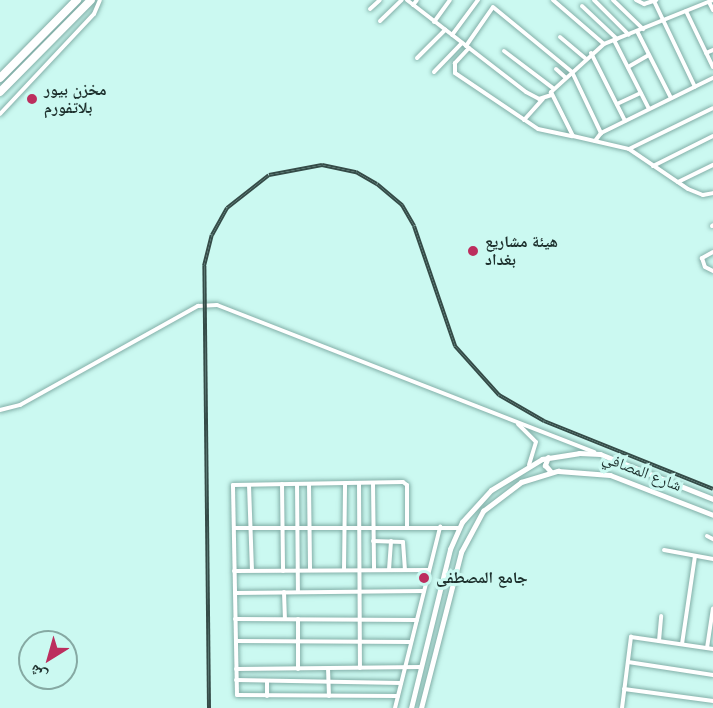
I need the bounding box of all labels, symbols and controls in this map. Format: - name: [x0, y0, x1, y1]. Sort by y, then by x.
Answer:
- place label: مخزن بيور بلاتفورم: [44, 80, 107, 118]
- marker: مخزن بيور بلاتفورم: [25, 92, 39, 106]
- place label: هيئة مشاريع بغداد: [485, 232, 558, 270]
- marker: هيئة مشاريع بغداد: [466, 244, 480, 258]
- street label: شارع المصافي: [600, 448, 684, 496]
- place label: جامع المصطفى: [436, 568, 528, 588]
- marker: جامع المصطفى: [417, 571, 431, 585]
- north arrow: [18, 630, 78, 690]
- text: ش: [26, 661, 50, 685]

